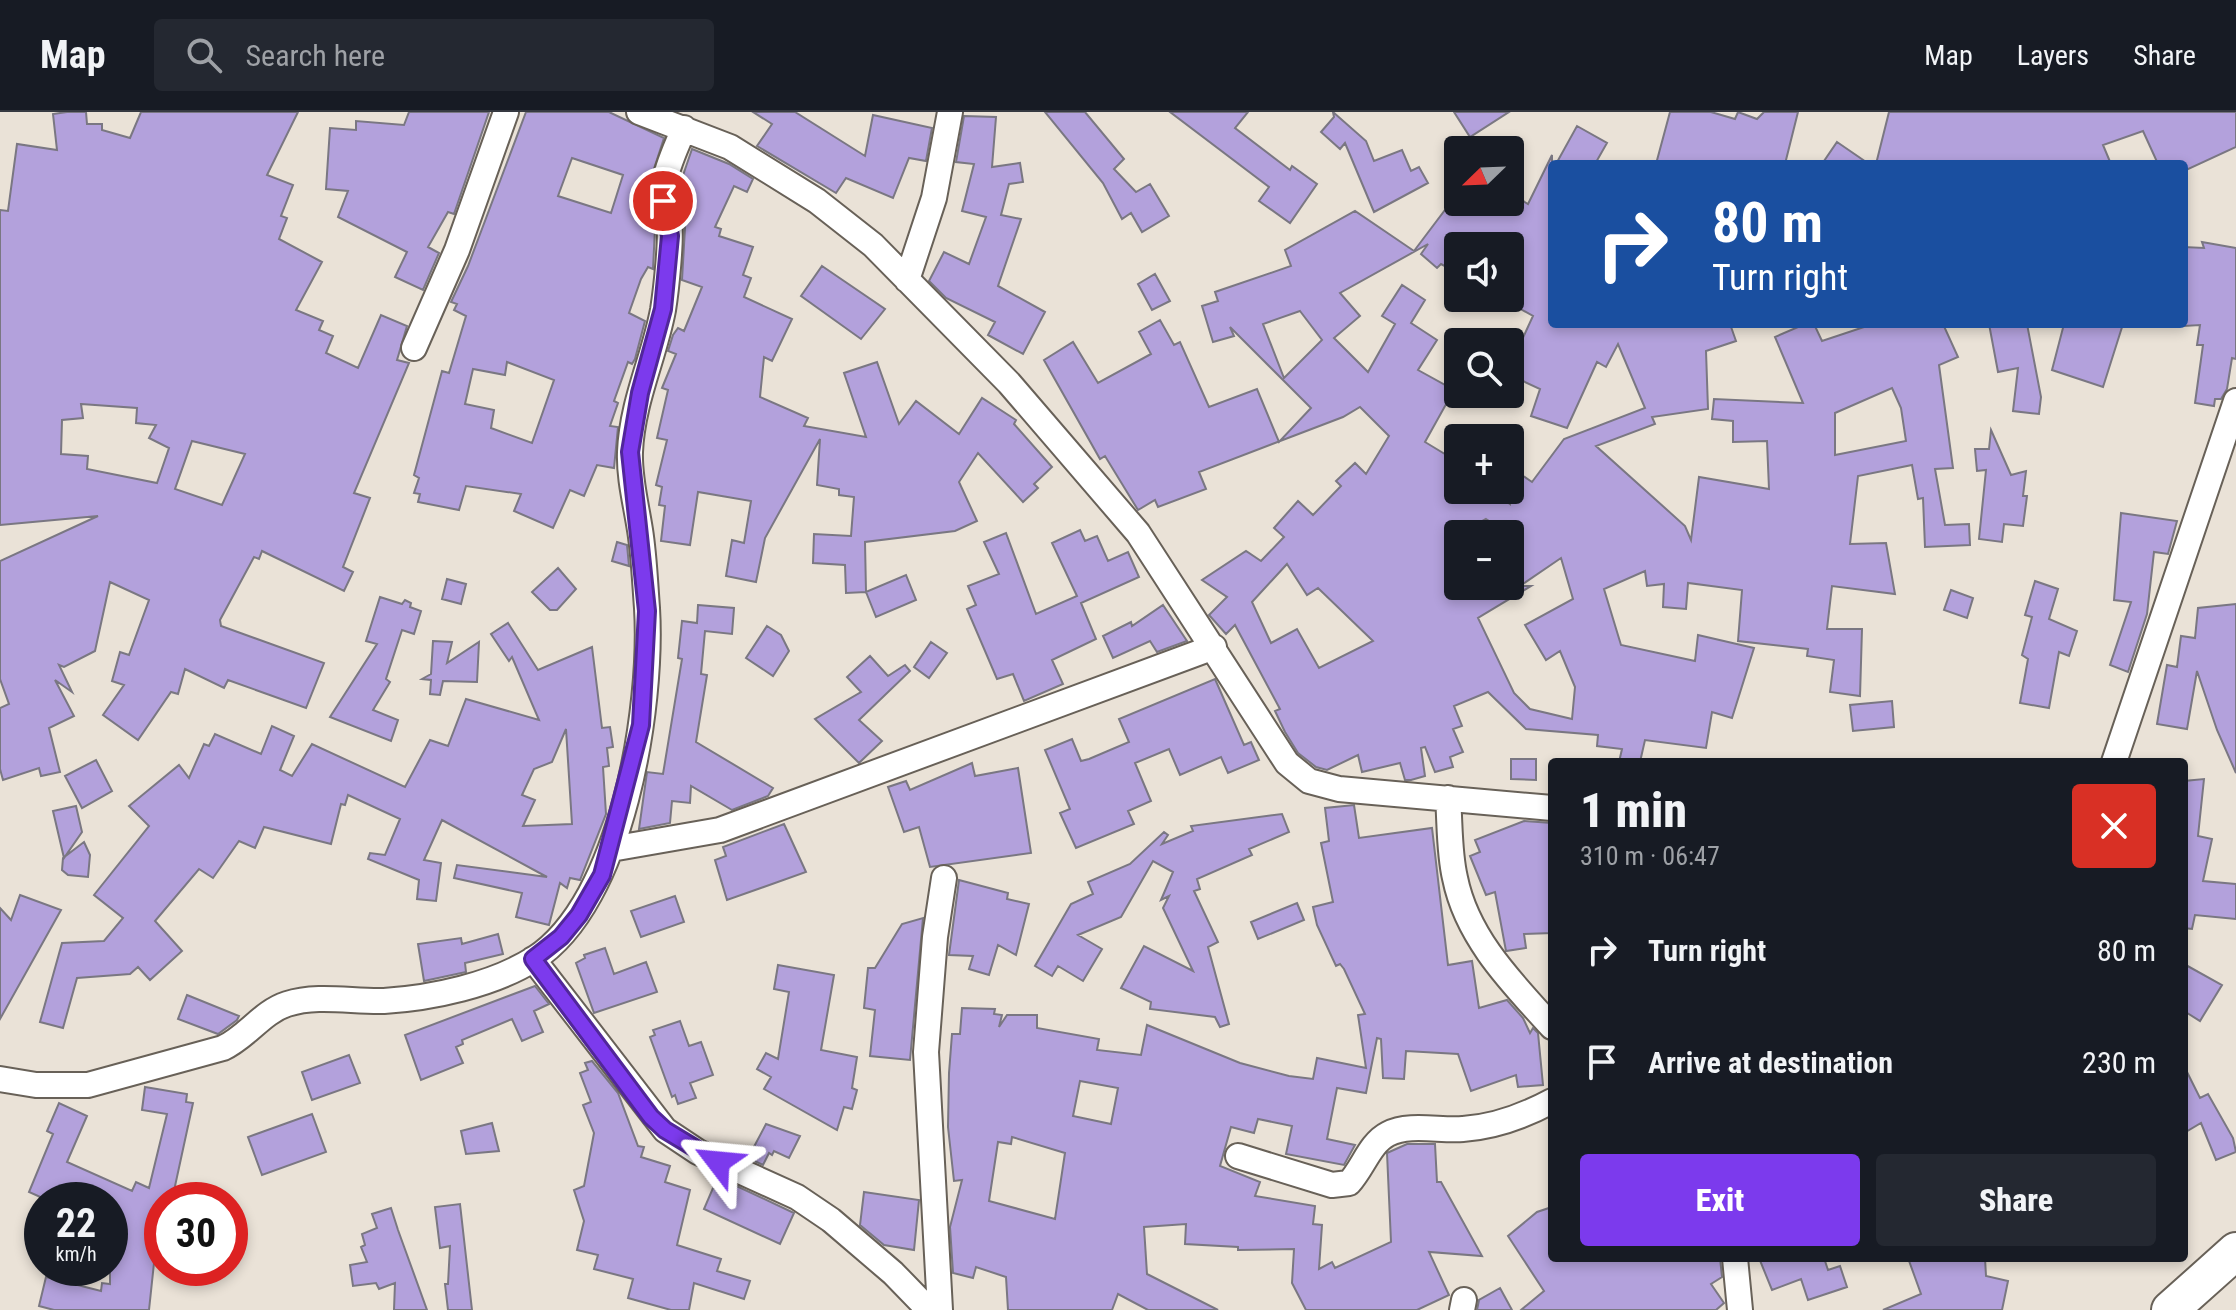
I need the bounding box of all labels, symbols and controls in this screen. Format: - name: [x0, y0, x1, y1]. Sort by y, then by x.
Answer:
- search box: [154, 19, 714, 91]
- text: Map: [40, 33, 106, 77]
- icon: search: [182, 33, 226, 77]
- text: Search here: [246, 38, 385, 73]
- text: Map: [1924, 39, 1973, 72]
- text: Layers: [2017, 39, 2089, 72]
- text: Share: [2133, 39, 2196, 72]
- north arrow: [1444, 136, 1524, 216]
- map controls: [1444, 136, 1524, 600]
- pin: [629, 167, 697, 235]
- icon: arrive: [641, 179, 685, 223]
- text: 80 m: [1712, 190, 1823, 256]
- icon: right: [1580, 192, 1684, 296]
- button: sound: [1444, 232, 1524, 312]
- text: Turn right: [1712, 257, 1848, 299]
- button: search: [1444, 328, 1524, 408]
- button: +: [1444, 424, 1524, 504]
- button: −: [1444, 520, 1524, 600]
- text: 1 min: [1580, 782, 1687, 839]
- button: close: [2072, 784, 2156, 868]
- text: 310 m · 06:47: [1580, 841, 1720, 871]
- icon: right: [1580, 928, 1624, 972]
- text: Turn right: [1648, 933, 1766, 968]
- text: 80 m: [2097, 933, 2156, 968]
- icon: arrive: [1580, 1040, 1624, 1084]
- text: Arrive at destination: [1648, 1045, 1893, 1080]
- text: 230 m: [2082, 1045, 2156, 1080]
- position arrow: [676, 1120, 760, 1204]
- button: Exit: [1580, 1154, 1860, 1246]
- button: Share: [1876, 1154, 2156, 1246]
- speed limit sign: 30: [144, 1182, 248, 1286]
- text: 22: [56, 1200, 96, 1247]
- text: km/h: [55, 1242, 97, 1266]

